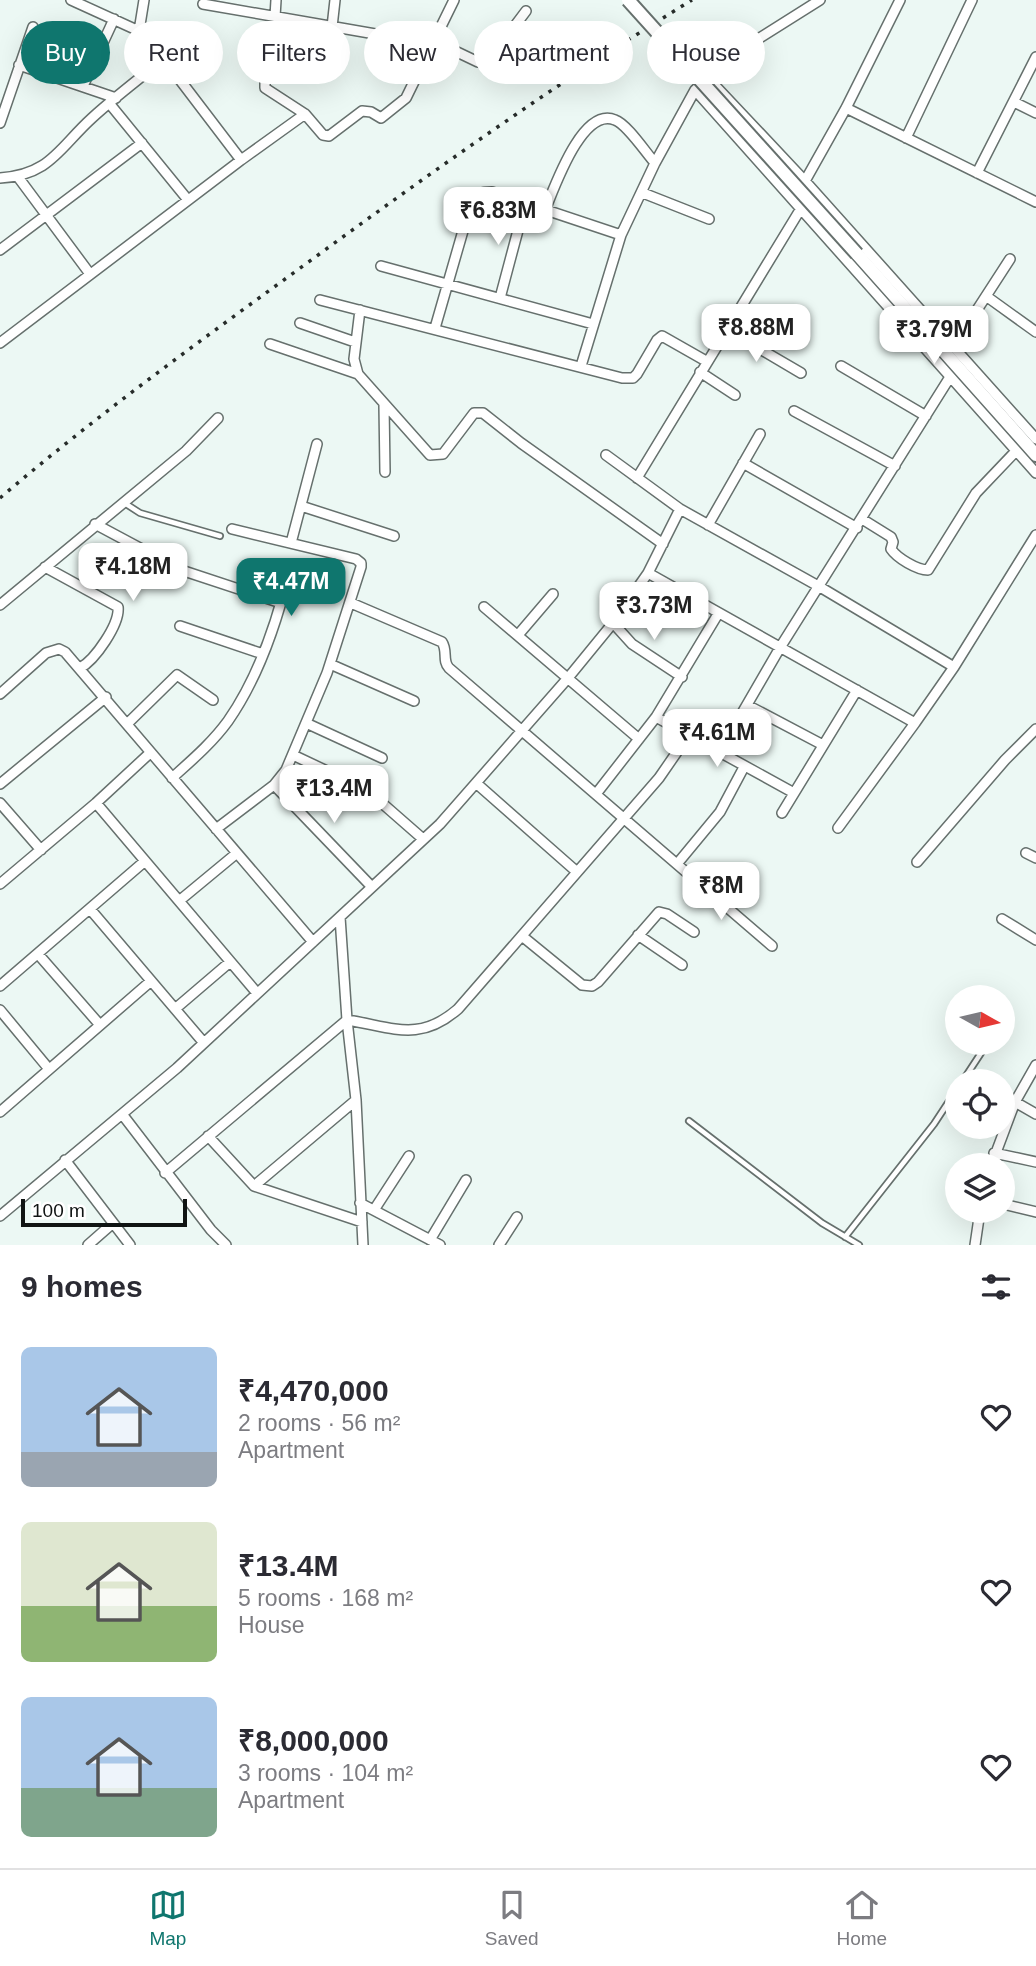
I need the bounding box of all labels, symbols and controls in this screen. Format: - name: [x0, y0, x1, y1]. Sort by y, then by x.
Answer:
- chip: Buy: [21, 21, 110, 84]
- chip: Rent: [124, 21, 223, 84]
- chip: Filters: [237, 21, 350, 84]
- chip: New: [364, 21, 460, 84]
- chip: Apartment: [474, 21, 633, 84]
- chip: House: [647, 21, 765, 84]
- pin: ₹6.83M: [441, 188, 555, 247]
- text: ₹6.83M: [459, 197, 537, 223]
- pin: ₹8.88M: [699, 304, 813, 364]
- pin: ₹3.79M: [877, 306, 991, 366]
- text: ₹8.88M: [717, 314, 795, 340]
- text: ₹3.79M: [895, 316, 973, 342]
- pin: ₹4.18M: [76, 544, 190, 603]
- text: ₹4.18M: [94, 553, 172, 579]
- pin: ₹4.47M: [234, 558, 348, 618]
- text: ₹4.47M: [252, 568, 330, 594]
- pin: ₹3.73M: [597, 582, 711, 642]
- text: ₹3.73M: [615, 592, 693, 618]
- pin: ₹4.61M: [660, 710, 774, 769]
- text: ₹4.61M: [678, 719, 756, 745]
- pin: ₹13.4M: [277, 766, 391, 825]
- text: ₹13.4M: [295, 775, 373, 801]
- pin: ₹8M: [687, 862, 755, 922]
- text: ₹8M: [698, 872, 744, 898]
- north arrow: [945, 985, 1015, 1055]
- map controls: [945, 985, 1015, 1223]
- button: locate: [945, 1069, 1015, 1139]
- button: layers: [945, 1153, 1015, 1223]
- scale bar: [21, 1196, 187, 1228]
- text: 100 m: [32, 1200, 85, 1221]
- icon: filters: [977, 1268, 1015, 1306]
- text: 9 homes: [21, 1270, 143, 1303]
- text: ₹4,470,000: [238, 1374, 389, 1407]
- icon: home: [77, 1375, 161, 1459]
- icon: heart: [977, 1398, 1015, 1436]
- text: 2 rooms · 56 m²: [238, 1410, 400, 1436]
- text: Apartment: [238, 1437, 344, 1463]
- text: ₹13.4M: [238, 1549, 339, 1582]
- icon: home: [77, 1550, 161, 1634]
- icon: heart: [977, 1573, 1015, 1611]
- text: 5 rooms · 168 m²: [238, 1585, 413, 1611]
- text: House: [238, 1612, 304, 1638]
- text: ₹8,000,000: [238, 1724, 389, 1757]
- icon: home: [77, 1725, 161, 1809]
- icon: heart: [977, 1748, 1015, 1786]
- text: 3 rooms · 104 m²: [238, 1760, 413, 1786]
- text: Apartment: [238, 1787, 344, 1813]
- tab: Map: [149, 1886, 187, 1950]
- tab: Saved: [485, 1886, 539, 1950]
- tab: Home: [836, 1886, 887, 1950]

